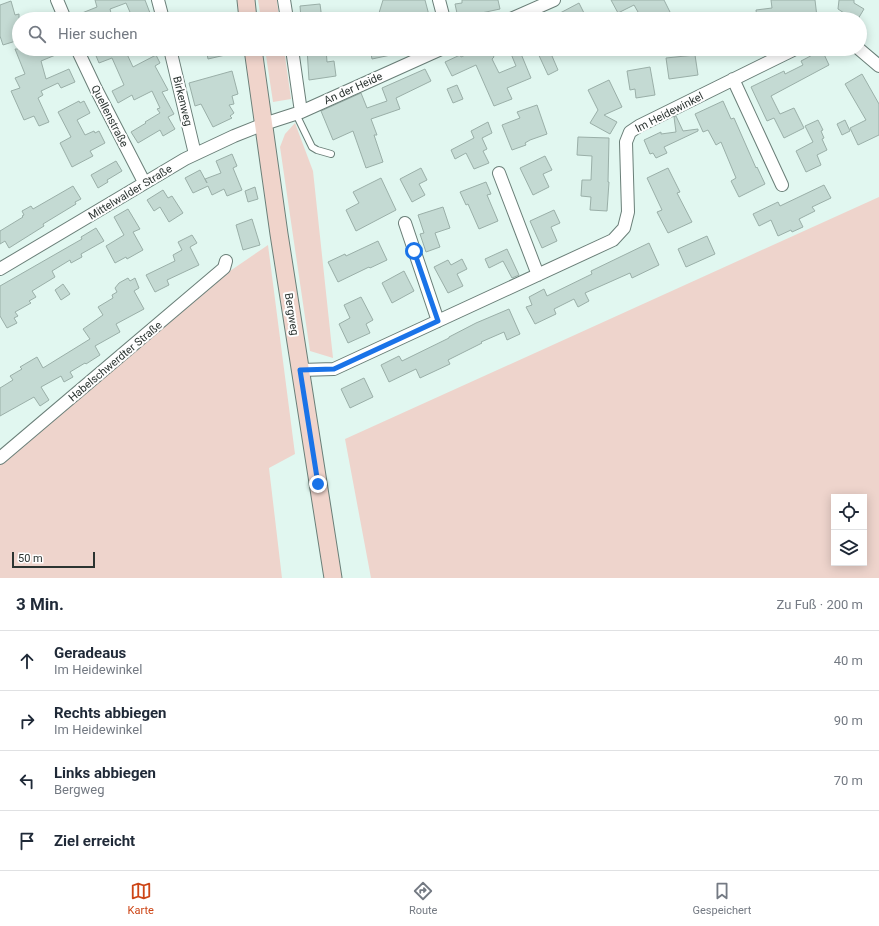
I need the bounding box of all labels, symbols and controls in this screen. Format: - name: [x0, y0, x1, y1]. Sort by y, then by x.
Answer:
- search box: [12, 12, 867, 56]
- icon: search: [26, 23, 48, 45]
- text: Hier suchen: [58, 25, 137, 43]
- street label: An der Heide: [322, 70, 385, 107]
- street label: Birkenweg: [170, 75, 195, 127]
- street label: Quellenstraße: [88, 83, 131, 150]
- street label: Im Heidewinkel: [633, 90, 705, 135]
- street label: Mittelwalder Straße: [86, 162, 175, 223]
- route start: [405, 242, 423, 260]
- street label: Bergweg: [282, 292, 301, 336]
- street label: Habelschwerdter Straße: [66, 318, 165, 404]
- route end: [309, 475, 327, 493]
- map controls: [831, 494, 867, 566]
- button: locate: [831, 494, 867, 530]
- button: layers: [831, 530, 867, 566]
- scale bar: [12, 550, 95, 569]
- text: 50 m: [18, 552, 43, 565]
- text: 3 Min.: [16, 594, 64, 614]
- text: Zu Fuß · 200 m: [777, 597, 863, 612]
- text: Geradeaus: [54, 644, 126, 662]
- icon: ahead: [16, 650, 38, 672]
- text: 40 m: [834, 653, 863, 668]
- text: Im Heidewinkel: [54, 662, 142, 677]
- text: Rechts abbiegen: [54, 704, 167, 722]
- icon: right: [16, 710, 38, 732]
- text: 90 m: [834, 713, 863, 728]
- text: Im Heidewinkel: [54, 722, 142, 737]
- text: Links abbiegen: [54, 764, 156, 782]
- icon: left: [16, 770, 38, 792]
- text: 70 m: [834, 773, 863, 788]
- text: Bergweg: [54, 782, 105, 797]
- icon: arrive: [16, 830, 38, 852]
- text: Ziel erreicht: [54, 832, 135, 850]
- tab: Karte: [128, 880, 154, 917]
- tab: Route: [409, 880, 437, 917]
- tab: Gespeichert: [693, 880, 751, 917]

